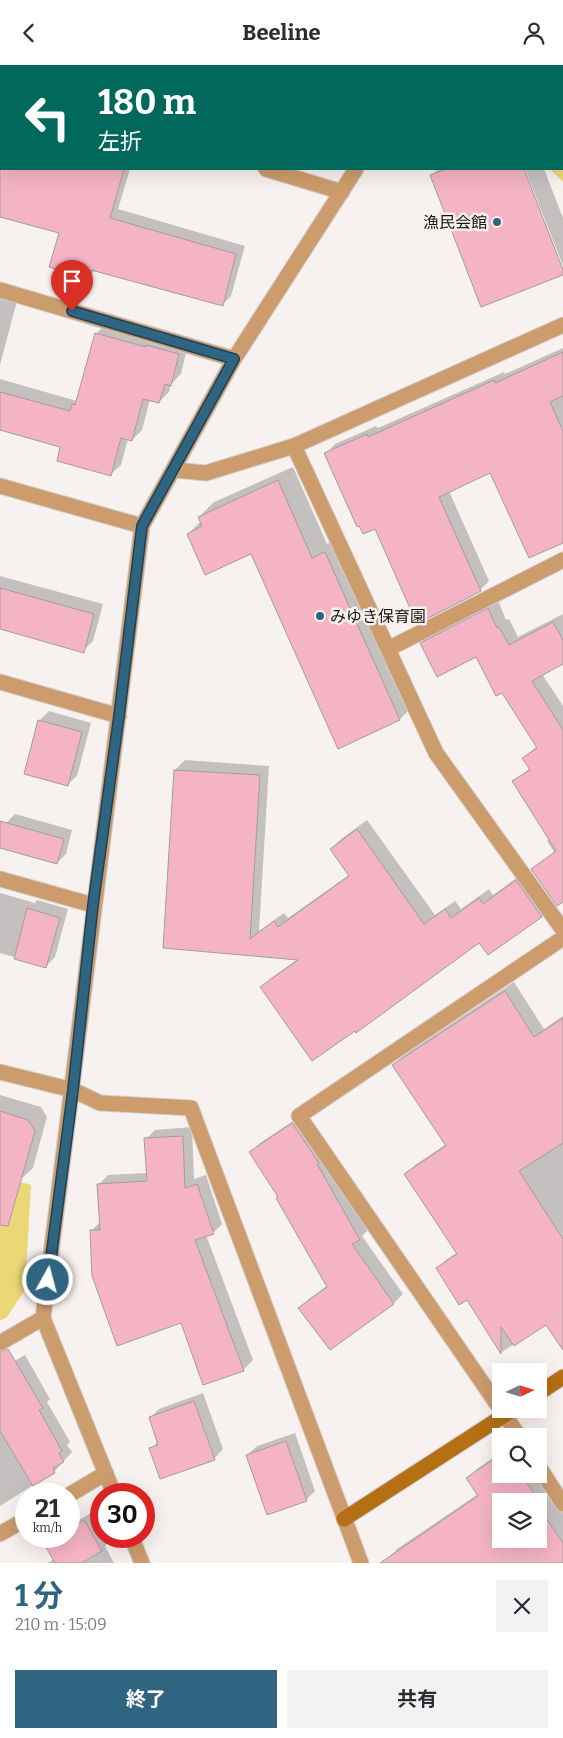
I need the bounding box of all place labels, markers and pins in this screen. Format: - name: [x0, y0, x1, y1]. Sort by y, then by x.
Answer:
- place label: 漁民会館: [423, 213, 487, 232]
- marker: 漁民会館: [491, 216, 503, 228]
- pin: [51, 260, 93, 311]
- place label: みゆき保育園: [330, 607, 426, 626]
- marker: みゆき保育園: [314, 610, 326, 622]

